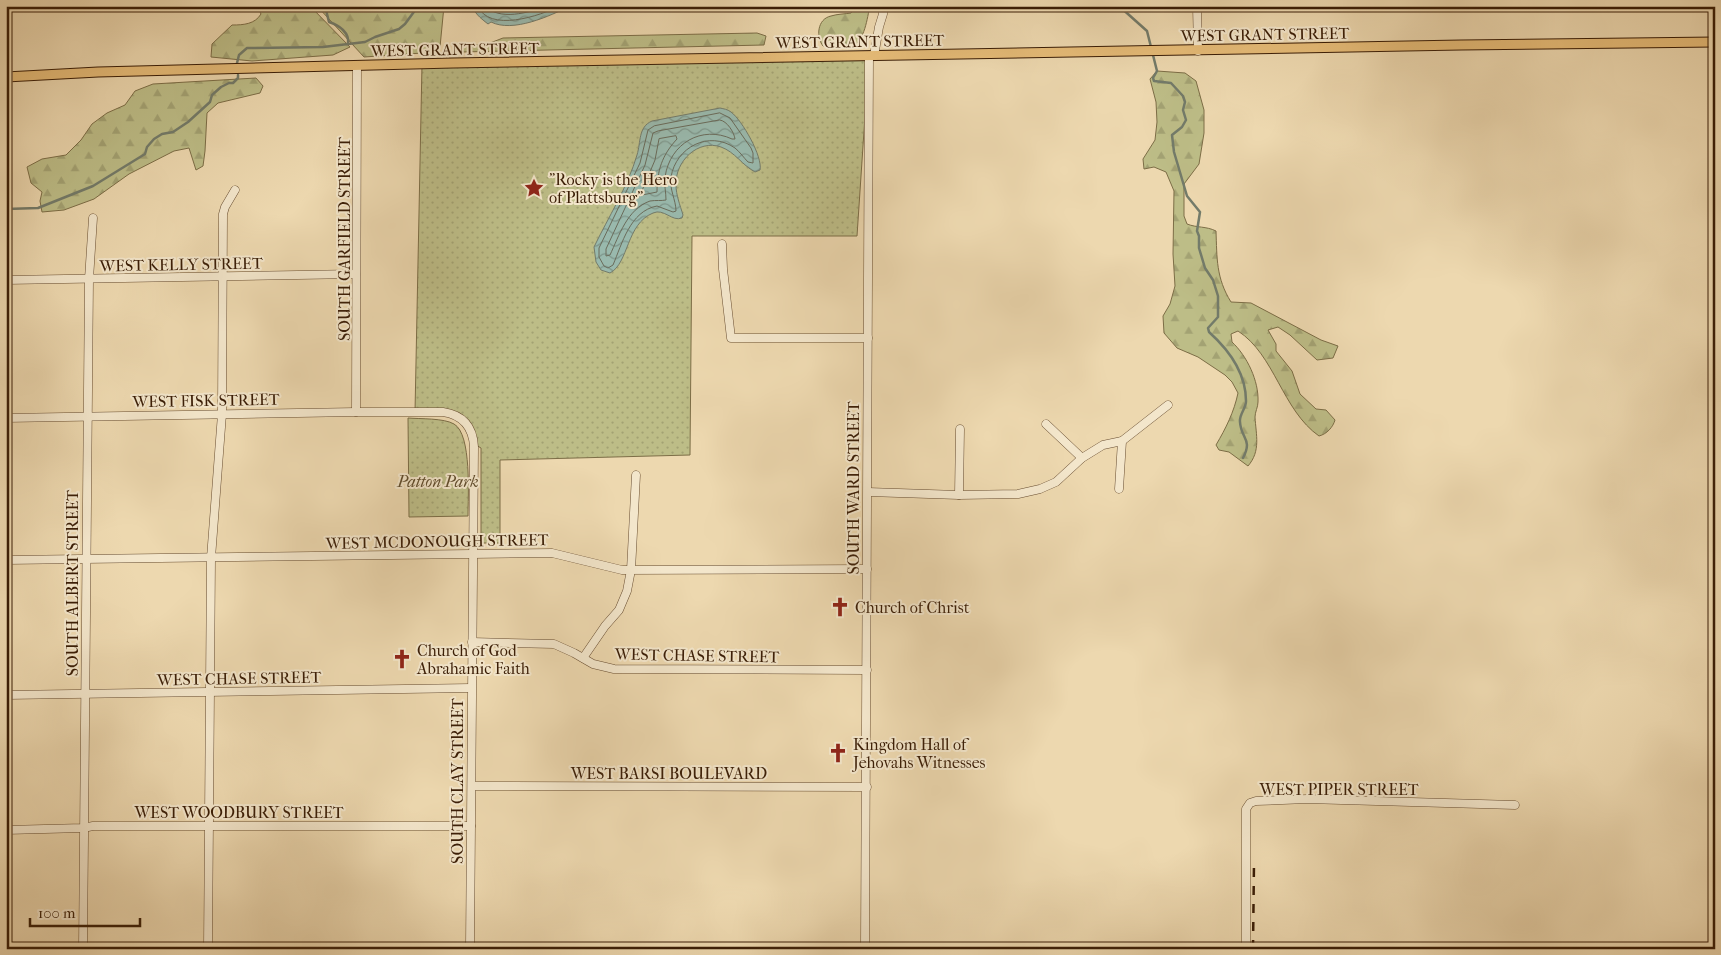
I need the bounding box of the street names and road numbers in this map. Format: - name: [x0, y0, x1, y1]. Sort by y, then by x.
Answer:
- street label: WEST GRANT STREET: [1180, 24, 1350, 45]
- street label: WEST GRANT STREET: [775, 31, 945, 52]
- street label: WEST GRANT STREET: [370, 39, 540, 60]
- street label: SOUTH GARFIELD STREET: [335, 137, 354, 341]
- street label: WEST KELLY STREET: [98, 254, 263, 275]
- street label: WEST FISK STREET: [131, 390, 280, 411]
- street label: SOUTH WARD STREET: [844, 401, 863, 575]
- street label: SOUTH ALBERT STREET: [63, 490, 82, 676]
- street label: WEST MCDONOUGH STREET: [324, 530, 549, 553]
- street label: WEST CHASE STREET: [614, 645, 779, 666]
- street label: WEST CHASE STREET: [156, 668, 321, 689]
- street label: SOUTH CLAY STREET: [448, 698, 467, 864]
- street label: WEST BARSI BOULEVARD: [570, 764, 767, 783]
- street label: WEST PIPER STREET: [1258, 780, 1419, 799]
- street label: WEST WOODBURY STREET: [133, 803, 344, 822]

